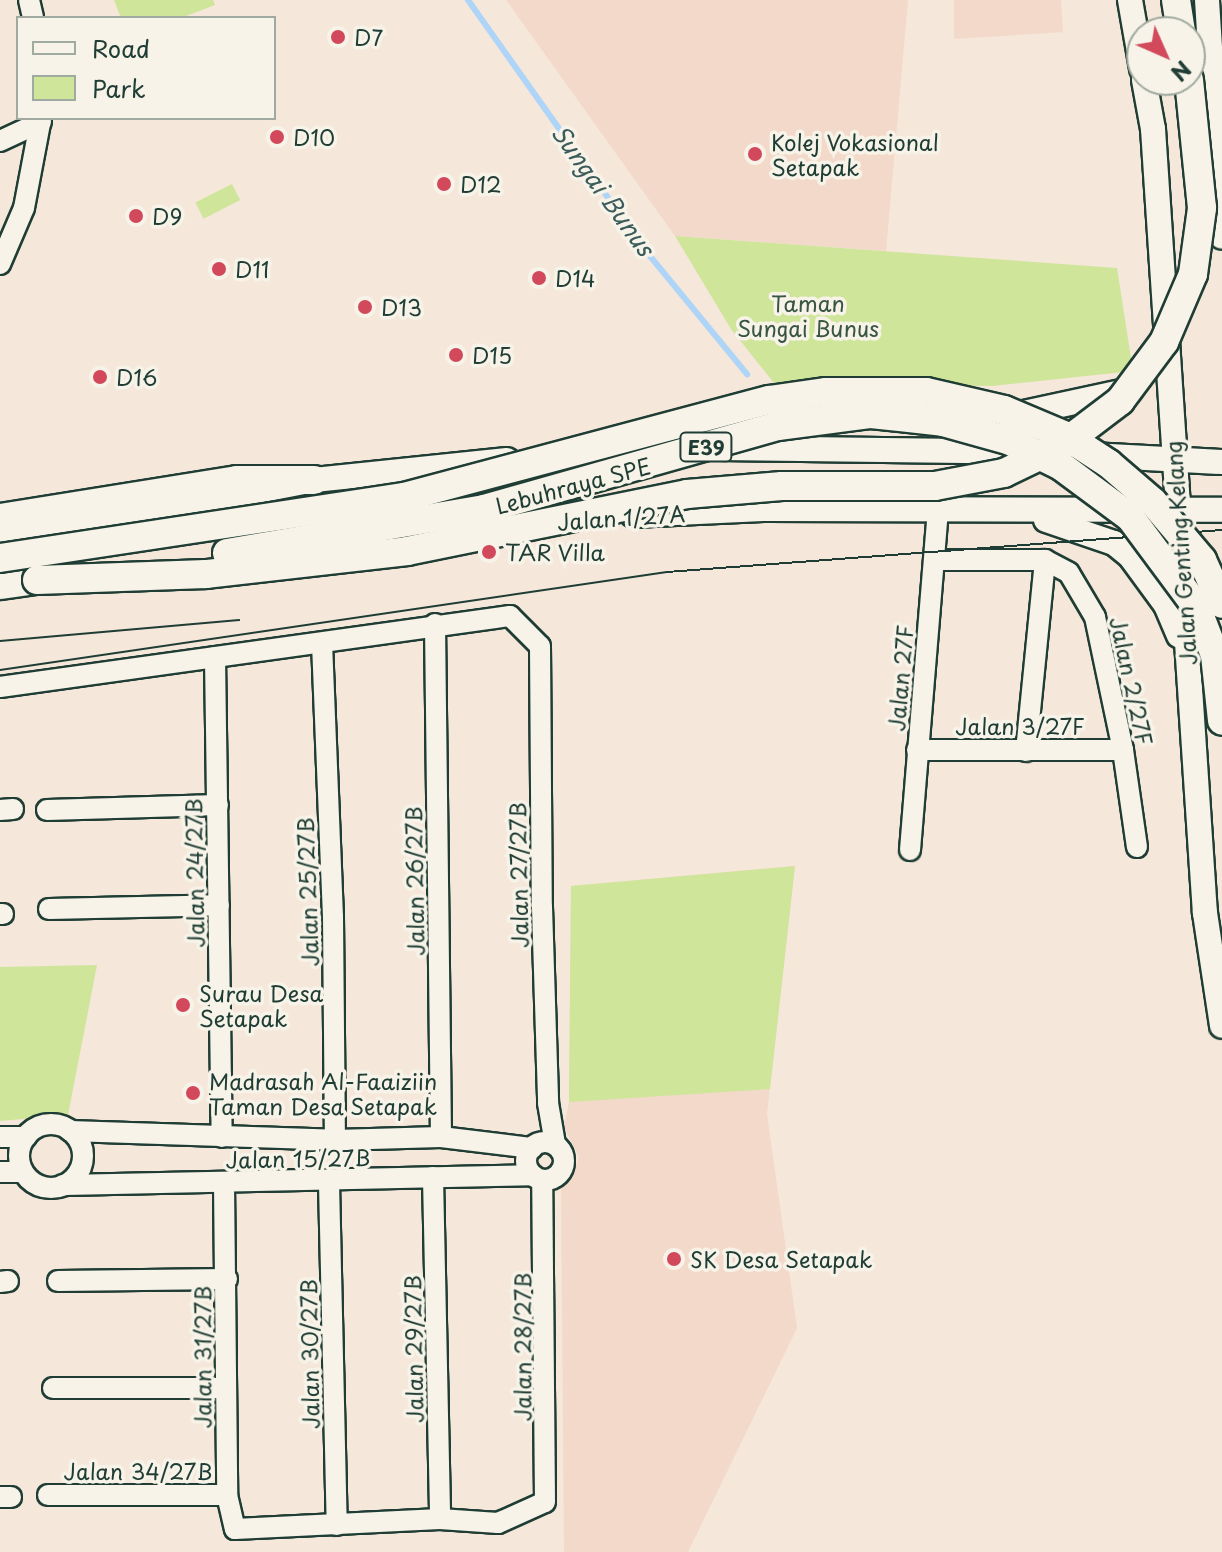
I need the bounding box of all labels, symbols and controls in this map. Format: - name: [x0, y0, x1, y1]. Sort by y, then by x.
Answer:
- legend: [16, 16, 276, 120]
- north arrow: [1126, 16, 1206, 96]
- place label: D7: [354, 24, 383, 50]
- marker: D7: [329, 28, 347, 46]
- text: Road: [92, 30, 150, 66]
- text: N: [1164, 54, 1200, 90]
- text: Park: [92, 70, 146, 106]
- water label: Sungai Bunus: [545, 118, 661, 262]
- place label: D10: [293, 124, 335, 150]
- marker: D10: [268, 128, 286, 146]
- place label: Kolej Vokasional Setapak: [771, 128, 941, 180]
- marker: Kolej Vokasional Setapak: [746, 145, 764, 163]
- place label: D12: [460, 171, 502, 197]
- marker: D12: [435, 175, 453, 193]
- place label: D9: [152, 203, 182, 229]
- marker: D9: [127, 207, 145, 225]
- place label: D11: [235, 256, 269, 282]
- marker: D11: [210, 260, 228, 278]
- place label: D14: [555, 265, 596, 291]
- marker: D14: [530, 269, 548, 287]
- park label: Taman Sungai Bunus: [736, 289, 880, 340]
- place label: D13: [381, 294, 422, 320]
- marker: D13: [356, 298, 374, 316]
- place label: D15: [472, 342, 512, 368]
- marker: D15: [447, 346, 465, 364]
- place label: D16: [116, 364, 157, 390]
- marker: D16: [91, 368, 109, 386]
- road number: E39: [678, 431, 734, 463]
- street label: Jalan Genting Kelang: [1159, 438, 1201, 668]
- street label: Lebuhraya SPE: [492, 451, 654, 519]
- street label: Jalan 1/27A: [556, 499, 686, 535]
- place label: TAR Villa: [505, 539, 604, 565]
- marker: TAR Villa: [480, 543, 498, 561]
- street label: Jalan 2/27F: [1105, 614, 1159, 748]
- street label: Jalan 27F: [882, 624, 918, 732]
- street label: Jalan 3/27F: [955, 713, 1085, 739]
- street label: Jalan 24/27B: [180, 798, 208, 948]
- street label: Jalan 27/27B: [504, 802, 532, 948]
- street label: Jalan 26/27B: [399, 806, 429, 956]
- street label: Jalan 25/27B: [291, 817, 323, 967]
- place label: Surau Desa Setapak: [199, 979, 322, 1030]
- marker: Surau Desa Setapak: [174, 996, 192, 1014]
- place label: Madrasah Al-Faaiziin Taman Desa Setapak: [209, 1067, 439, 1118]
- marker: Madrasah Al-Faaiziin Taman Desa Setapak: [184, 1084, 202, 1102]
- street label: Jalan 15/27B: [226, 1144, 370, 1172]
- place label: SK Desa Setapak: [690, 1246, 875, 1272]
- marker: SK Desa Setapak: [665, 1250, 683, 1268]
- street label: Jalan 28/27B: [509, 1273, 535, 1421]
- street label: Jalan 29/27B: [399, 1275, 427, 1423]
- street label: Jalan 30/27B: [294, 1279, 324, 1429]
- street label: Jalan 31/27B: [189, 1286, 215, 1428]
- street label: Jalan 34/27B: [64, 1458, 212, 1484]

